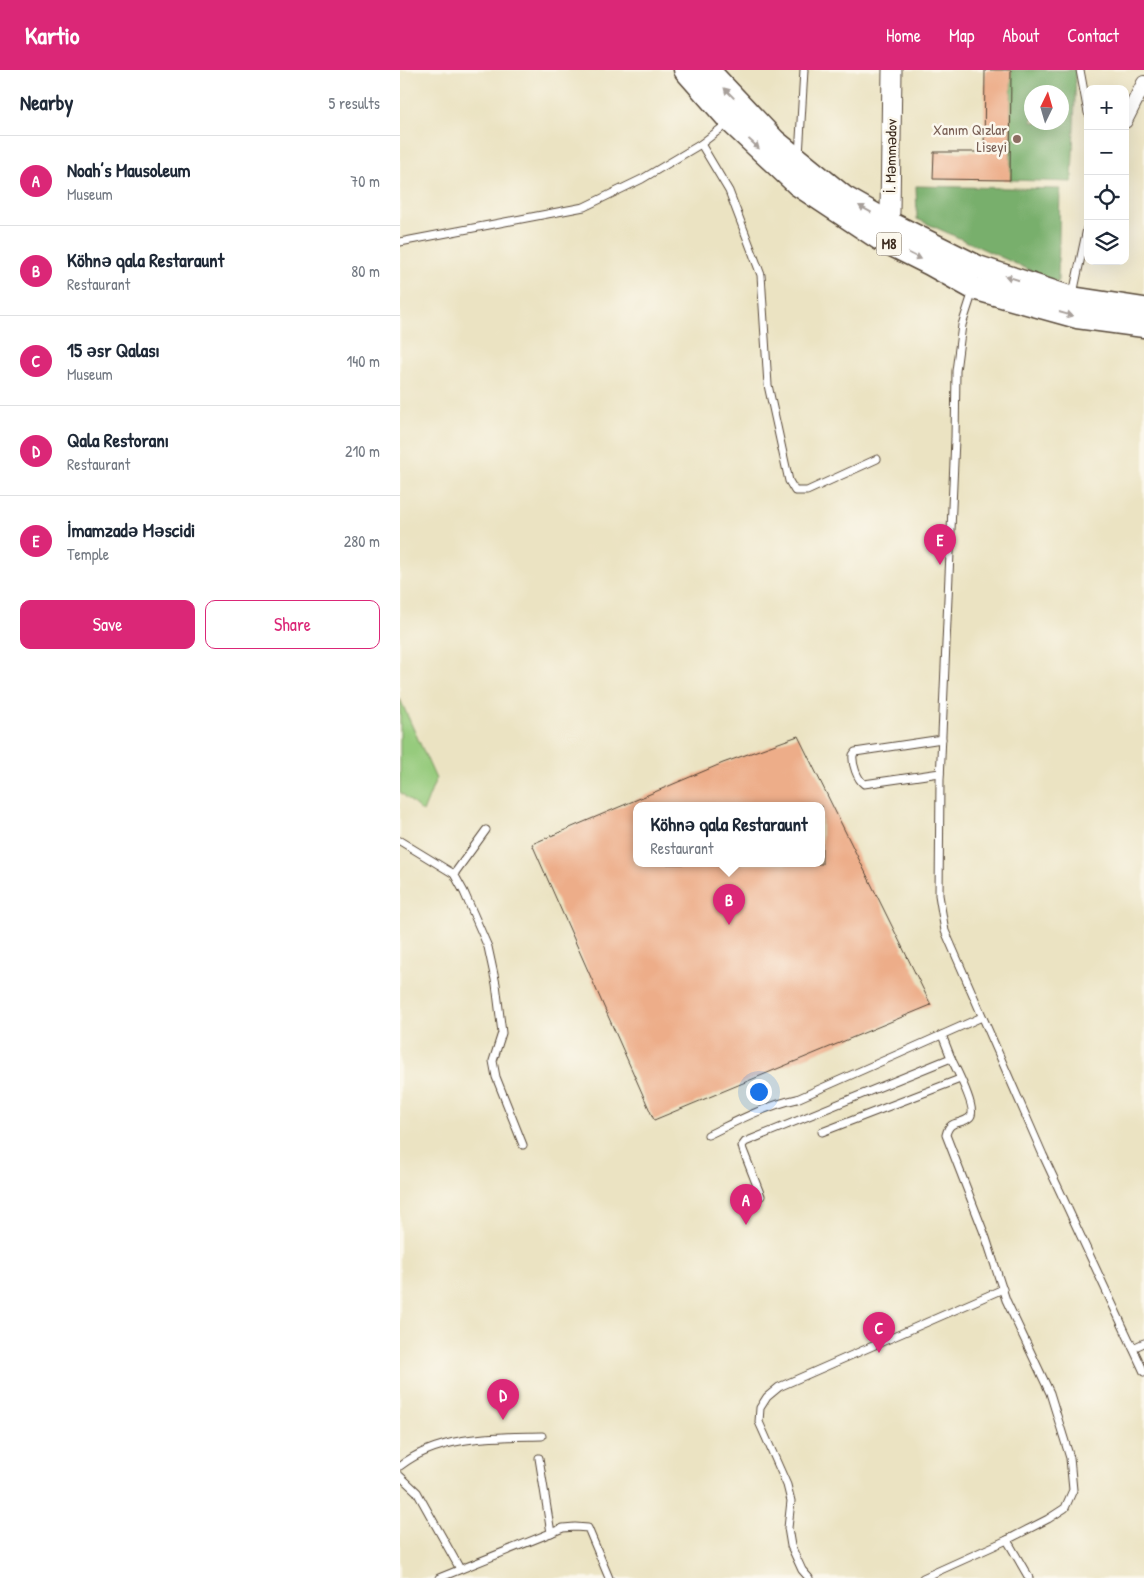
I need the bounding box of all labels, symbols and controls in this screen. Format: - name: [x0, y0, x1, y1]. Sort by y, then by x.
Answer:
- text: Kartio: [25, 19, 80, 51]
- text: Home: [886, 23, 921, 48]
- text: Map: [949, 23, 974, 48]
- text: About: [1002, 23, 1039, 48]
- text: Contact: [1067, 23, 1119, 48]
- north arrow: [1024, 85, 1069, 130]
- map controls: [1084, 85, 1129, 265]
- button: +: [1084, 85, 1129, 130]
- one-way arrow: [723, 87, 735, 99]
- text: Nearby: [20, 88, 73, 117]
- text: 5 results: [329, 92, 380, 114]
- street label: İ. Məmmədov: [879, 119, 902, 193]
- place label: Xanım Qızlar Liseyi: [933, 119, 1007, 157]
- button: −: [1084, 130, 1129, 175]
- marker: Xanım Qızlar Liseyi: [1011, 133, 1023, 145]
- one-way arrow: [748, 138, 760, 150]
- text: Noah’s Mausoleum: [67, 157, 191, 183]
- text: A: [32, 170, 40, 192]
- text: 70 m: [350, 170, 380, 192]
- button: locate: [1084, 175, 1129, 220]
- text: Museum: [67, 183, 113, 205]
- one-way arrow: [858, 205, 872, 213]
- button: layers: [1084, 220, 1129, 265]
- road number: M8: [876, 232, 902, 255]
- text: Köhnə qala Restaraunt: [67, 247, 224, 273]
- one-way arrow: [908, 252, 922, 260]
- text: B: [32, 260, 40, 282]
- text: 80 m: [351, 260, 380, 282]
- text: Restaurant: [67, 273, 130, 295]
- one-way arrow: [1004, 274, 1019, 281]
- one-way arrow: [1058, 310, 1073, 318]
- text: 15 əsr Qalası: [67, 337, 160, 363]
- text: C: [32, 350, 40, 372]
- text: 140 m: [346, 350, 380, 372]
- text: Museum: [67, 363, 113, 385]
- text: Qala Restoranı: [67, 427, 169, 453]
- text: D: [32, 440, 40, 462]
- text: 210 m: [345, 440, 380, 462]
- text: Restaurant: [67, 453, 130, 475]
- text: İmamzadə Məscidi: [67, 517, 195, 543]
- pin: E: [924, 524, 956, 565]
- text: E: [32, 530, 40, 552]
- text: 280 m: [344, 530, 380, 552]
- text: Temple: [67, 543, 109, 565]
- button: Save: [20, 600, 195, 649]
- button: Share: [205, 600, 380, 649]
- popup: [633, 802, 825, 867]
- text: Köhnə qala Restaraunt: [650, 811, 808, 837]
- text: Restaurant: [650, 837, 714, 859]
- pin: B: [713, 884, 745, 925]
- your location: [746, 1079, 772, 1105]
- pin: A: [730, 1184, 762, 1225]
- pin: C: [863, 1312, 895, 1353]
- pin: D: [487, 1379, 519, 1420]

